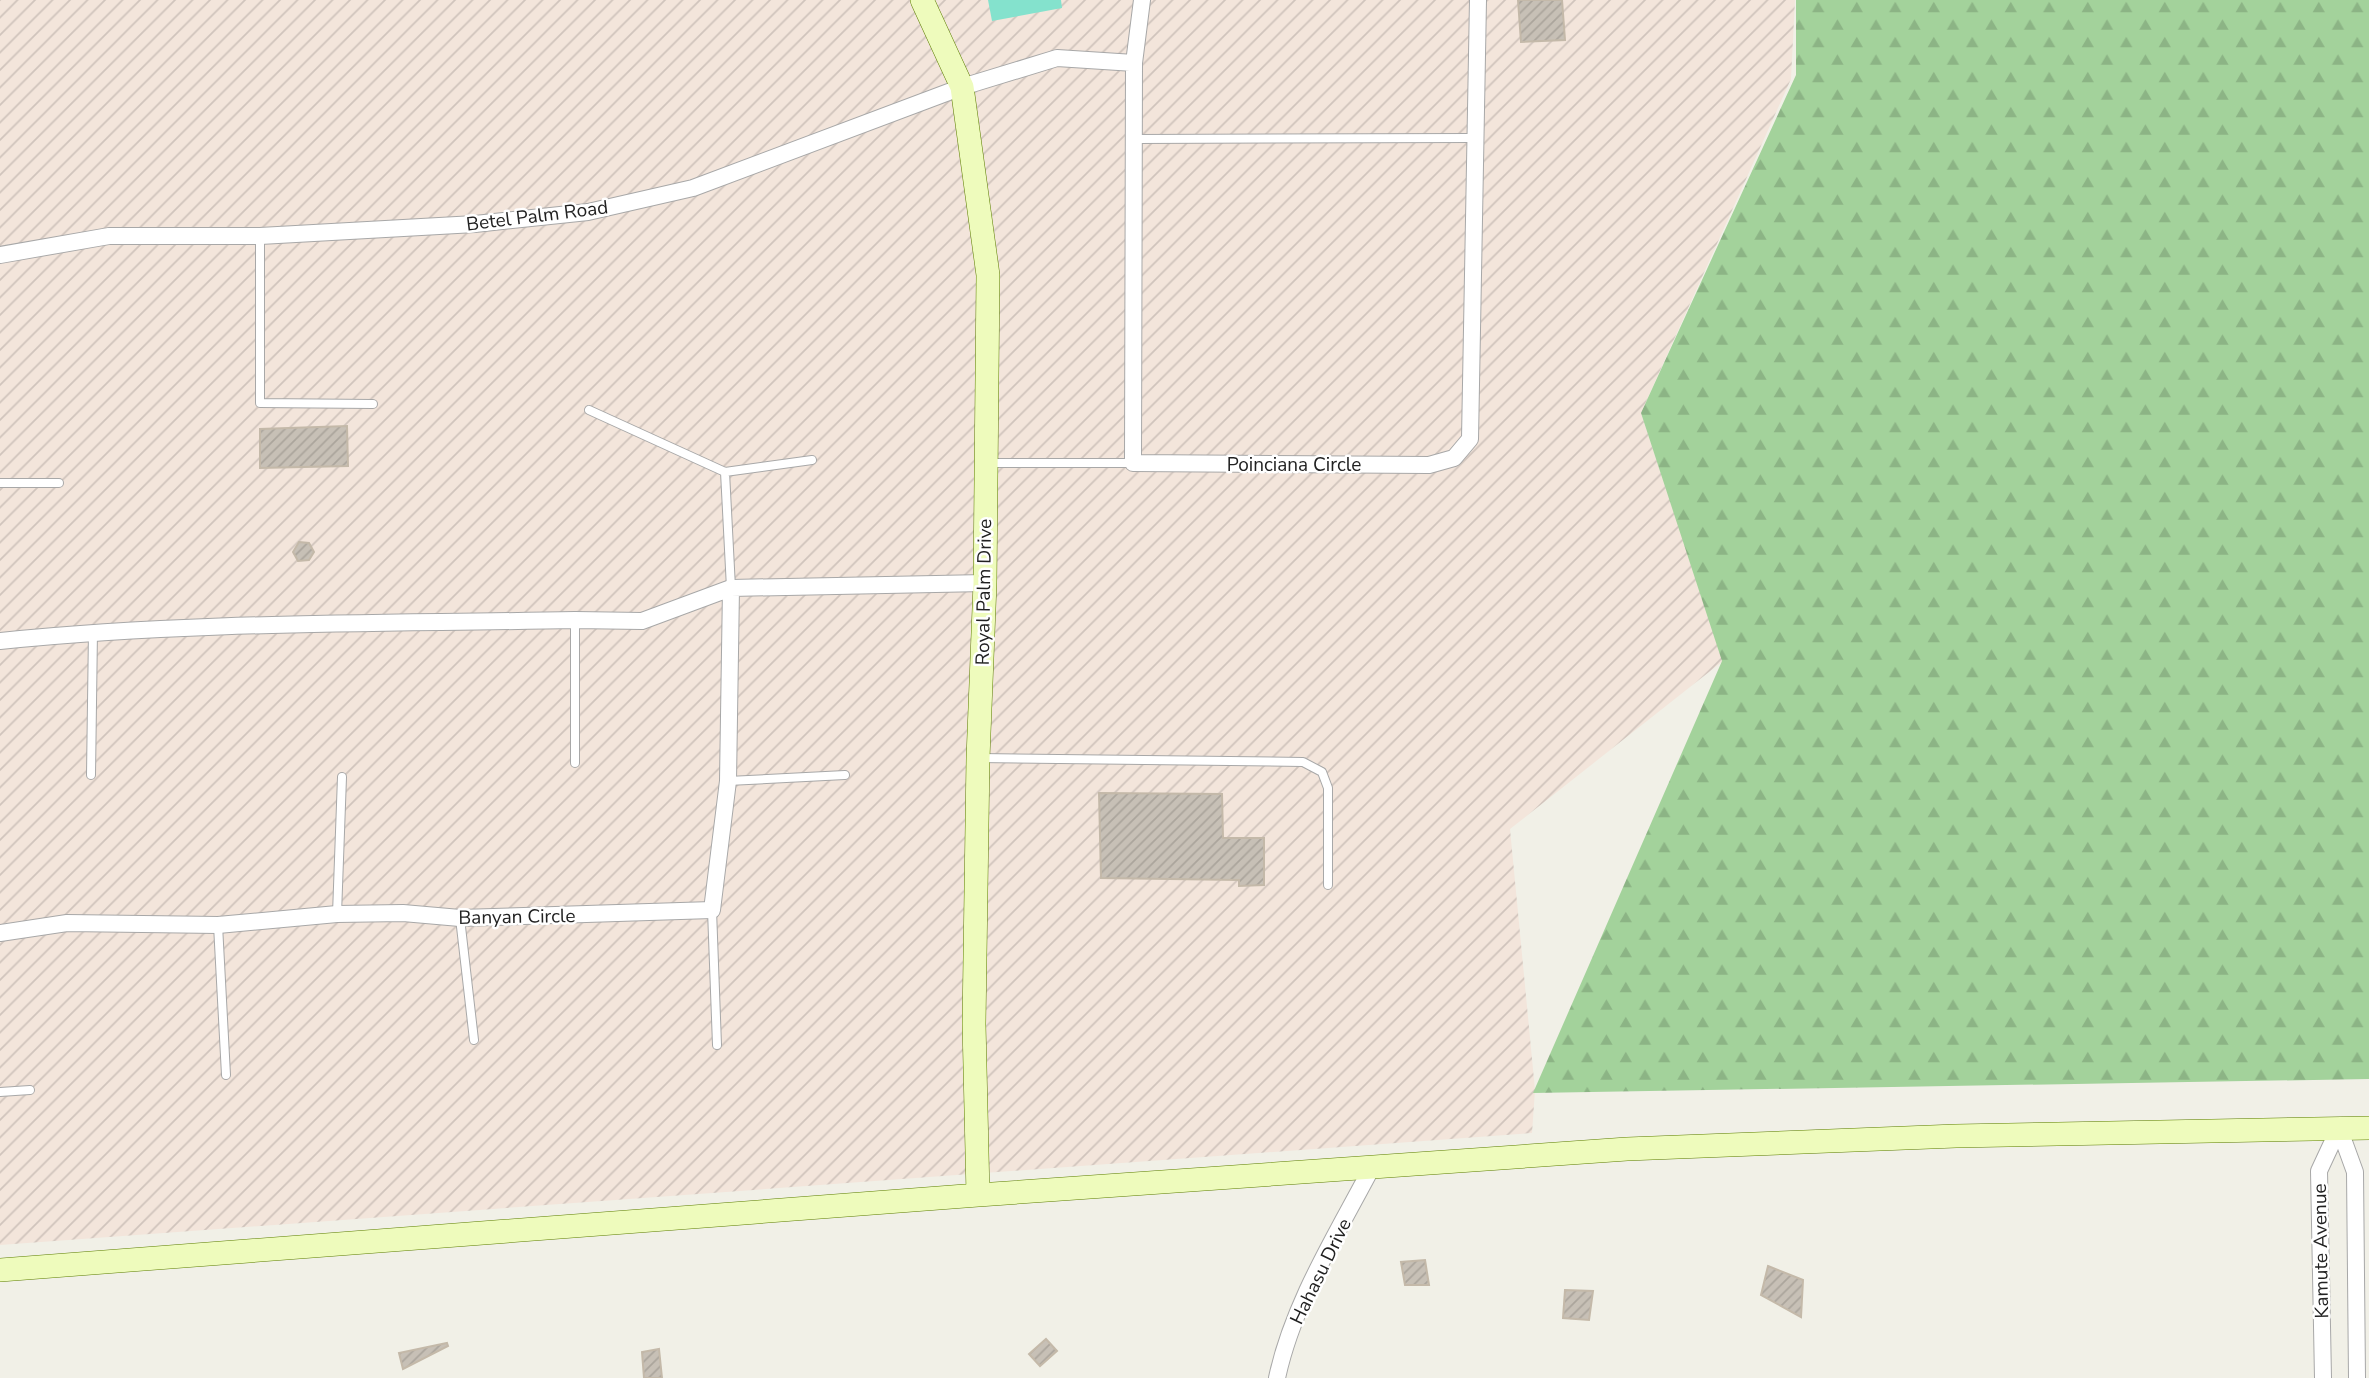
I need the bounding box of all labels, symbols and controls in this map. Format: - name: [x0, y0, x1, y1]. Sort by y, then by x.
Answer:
- street label: Betel Palm Road: [465, 194, 610, 238]
- street label: Poinciana Circle: [1227, 452, 1361, 478]
- street label: Royal Palm Drive: [970, 519, 998, 666]
- street label: Banyan Circle: [458, 903, 576, 931]
- street label: Kamute Avenue: [2307, 1183, 2335, 1319]
- street label: Hahasu Drive: [1284, 1214, 1358, 1329]

